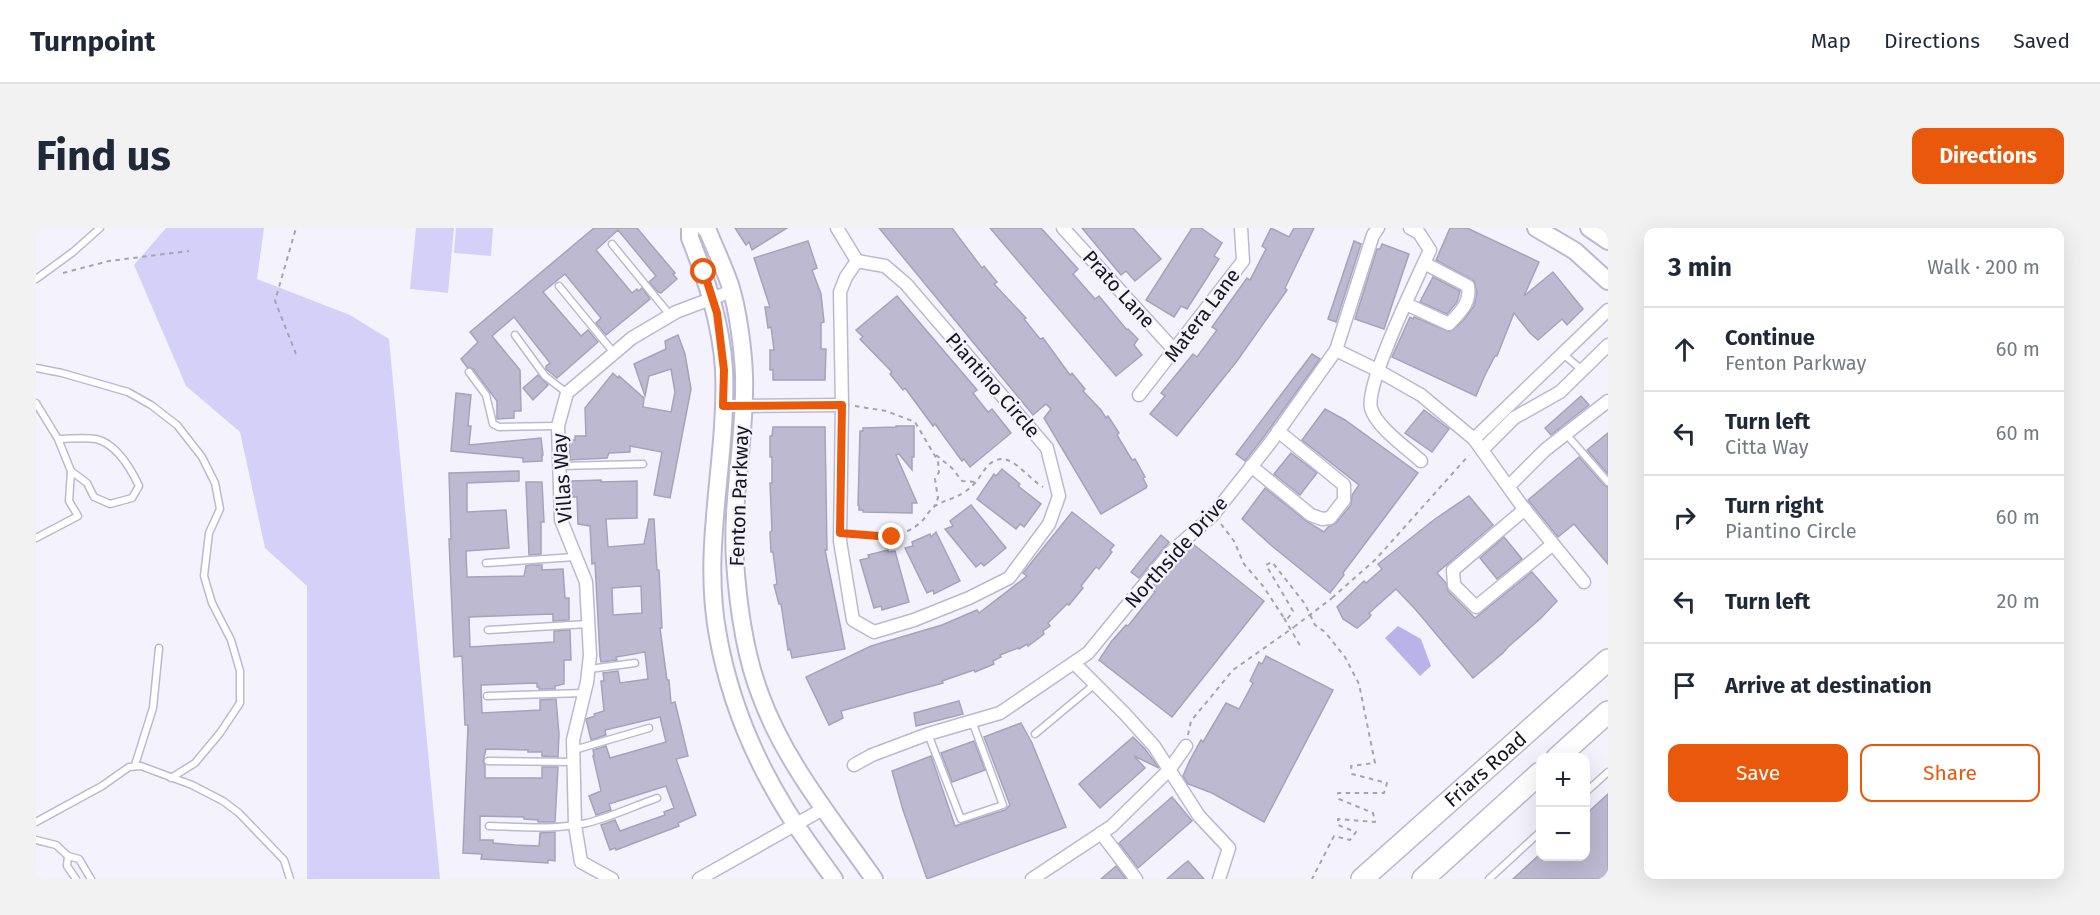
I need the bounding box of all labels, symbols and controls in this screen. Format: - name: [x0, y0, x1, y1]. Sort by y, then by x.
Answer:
- text: Turnpoint: [30, 25, 155, 58]
- text: Map: [1811, 28, 1851, 54]
- text: Directions: [1884, 28, 1980, 54]
- text: Saved: [2013, 28, 2070, 54]
- button: Directions: [1912, 128, 2064, 184]
- text: Find us: [36, 131, 171, 181]
- street label: Prato Lane: [1078, 245, 1160, 333]
- text: 3 min: [1668, 252, 1732, 283]
- text: Walk · 200 m: [1927, 255, 2040, 279]
- route start: [690, 258, 716, 284]
- street label: Matera Lane: [1159, 264, 1245, 366]
- text: Continue: [1725, 324, 1815, 351]
- street label: Piantino Circle: [941, 327, 1045, 443]
- icon: ahead: [1668, 333, 1701, 366]
- text: 60 m: [1996, 337, 2040, 361]
- text: Fenton Parkway: [1725, 351, 1866, 375]
- text: Turn left: [1725, 408, 1810, 435]
- icon: left: [1668, 417, 1701, 450]
- text: 60 m: [1996, 421, 2040, 445]
- street label: Fenton Parkway: [725, 425, 753, 567]
- street label: Villas Way: [547, 432, 577, 524]
- text: Citta Way: [1725, 435, 1809, 459]
- street label: Northside Drive: [1120, 491, 1232, 613]
- text: Turn right: [1725, 492, 1824, 519]
- icon: right: [1668, 501, 1701, 534]
- text: 60 m: [1996, 505, 2040, 529]
- text: Piantino Circle: [1725, 519, 1857, 543]
- route end: [878, 523, 904, 549]
- icon: left: [1668, 585, 1701, 618]
- text: Turn left: [1725, 588, 1810, 615]
- text: 20 m: [1997, 589, 2040, 613]
- icon: arrive: [1668, 669, 1701, 702]
- text: Arrive at destination: [1725, 672, 1932, 699]
- street label: Friars Road: [1439, 727, 1531, 812]
- button: Save: [1668, 744, 1848, 802]
- button: Share: [1860, 744, 2040, 802]
- map controls: [1536, 753, 1590, 861]
- button: +: [1536, 753, 1590, 807]
- button: −: [1536, 807, 1590, 861]

